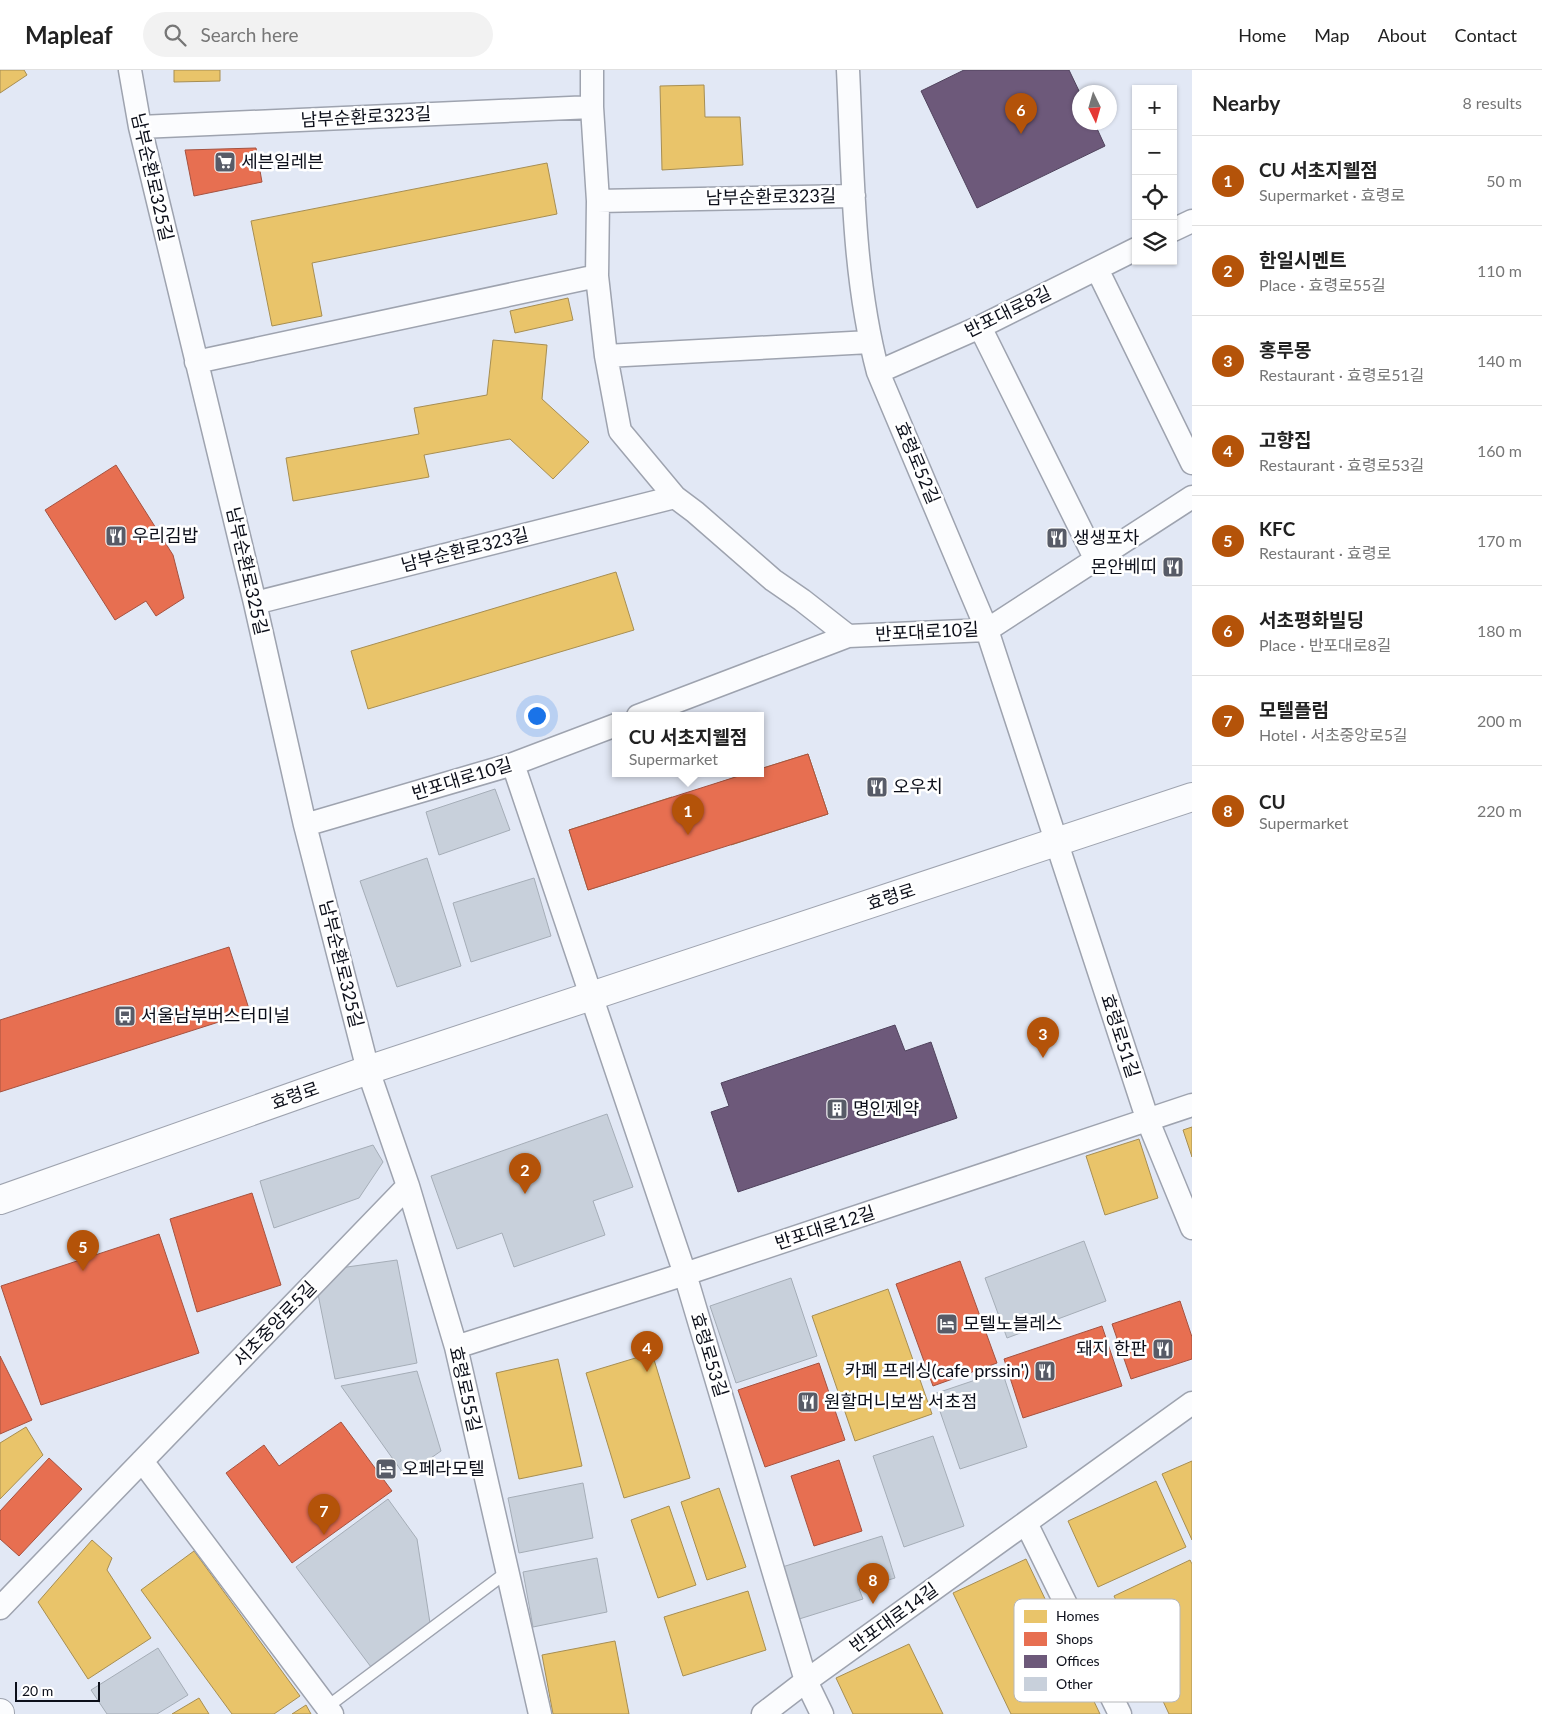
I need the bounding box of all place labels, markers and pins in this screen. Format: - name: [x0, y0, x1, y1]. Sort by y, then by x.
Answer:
- pin: 6: [1005, 93, 1037, 134]
- supermarket icon: 세븐일레븐: [213, 150, 237, 174]
- place label: 세븐일레븐: [241, 150, 324, 172]
- restaurant icon: 우리김밥: [104, 524, 128, 548]
- place label: 우리김밥: [132, 524, 198, 546]
- restaurant icon: 생생포차: [1045, 526, 1069, 550]
- place label: 생생포차: [1073, 526, 1140, 548]
- place label: 몬안베띠: [1091, 555, 1157, 577]
- restaurant icon: 몬안베띠: [1161, 555, 1185, 579]
- restaurant icon: 오우치: [865, 775, 889, 799]
- place label: 오우치: [893, 775, 943, 797]
- pin: 1: [672, 794, 704, 835]
- bus stop icon: 서울남부버스터미널: [113, 1004, 137, 1028]
- place label: 서울남부버스터미널: [141, 1004, 290, 1026]
- pin: 3: [1027, 1017, 1059, 1058]
- building icon: 명인제약: [825, 1097, 849, 1121]
- place label: 명인제약: [853, 1097, 919, 1119]
- pin: 2: [509, 1153, 541, 1194]
- pin: 5: [67, 1230, 99, 1271]
- hotel icon: 모텔노블레스: [935, 1312, 959, 1336]
- place label: 모텔노블레스: [963, 1312, 1062, 1334]
- pin: 4: [631, 1331, 663, 1372]
- place label: 돼지 한판: [1076, 1337, 1147, 1359]
- restaurant icon: 돼지 한판: [1151, 1337, 1175, 1361]
- place label: 카페 프레싱(cafe prssin'): [844, 1359, 1029, 1381]
- restaurant icon: 카페 프레싱(cafe prssin'): [1033, 1359, 1057, 1383]
- restaurant icon: 원할머니보쌈 서초점: [796, 1390, 820, 1414]
- place label: 원할머니보쌈 서초점: [824, 1390, 978, 1412]
- hotel icon: 오페라모텔: [374, 1457, 398, 1481]
- place label: 오페라모텔: [402, 1457, 485, 1479]
- pin: 7: [308, 1494, 340, 1535]
- pin: 8: [857, 1563, 889, 1604]

